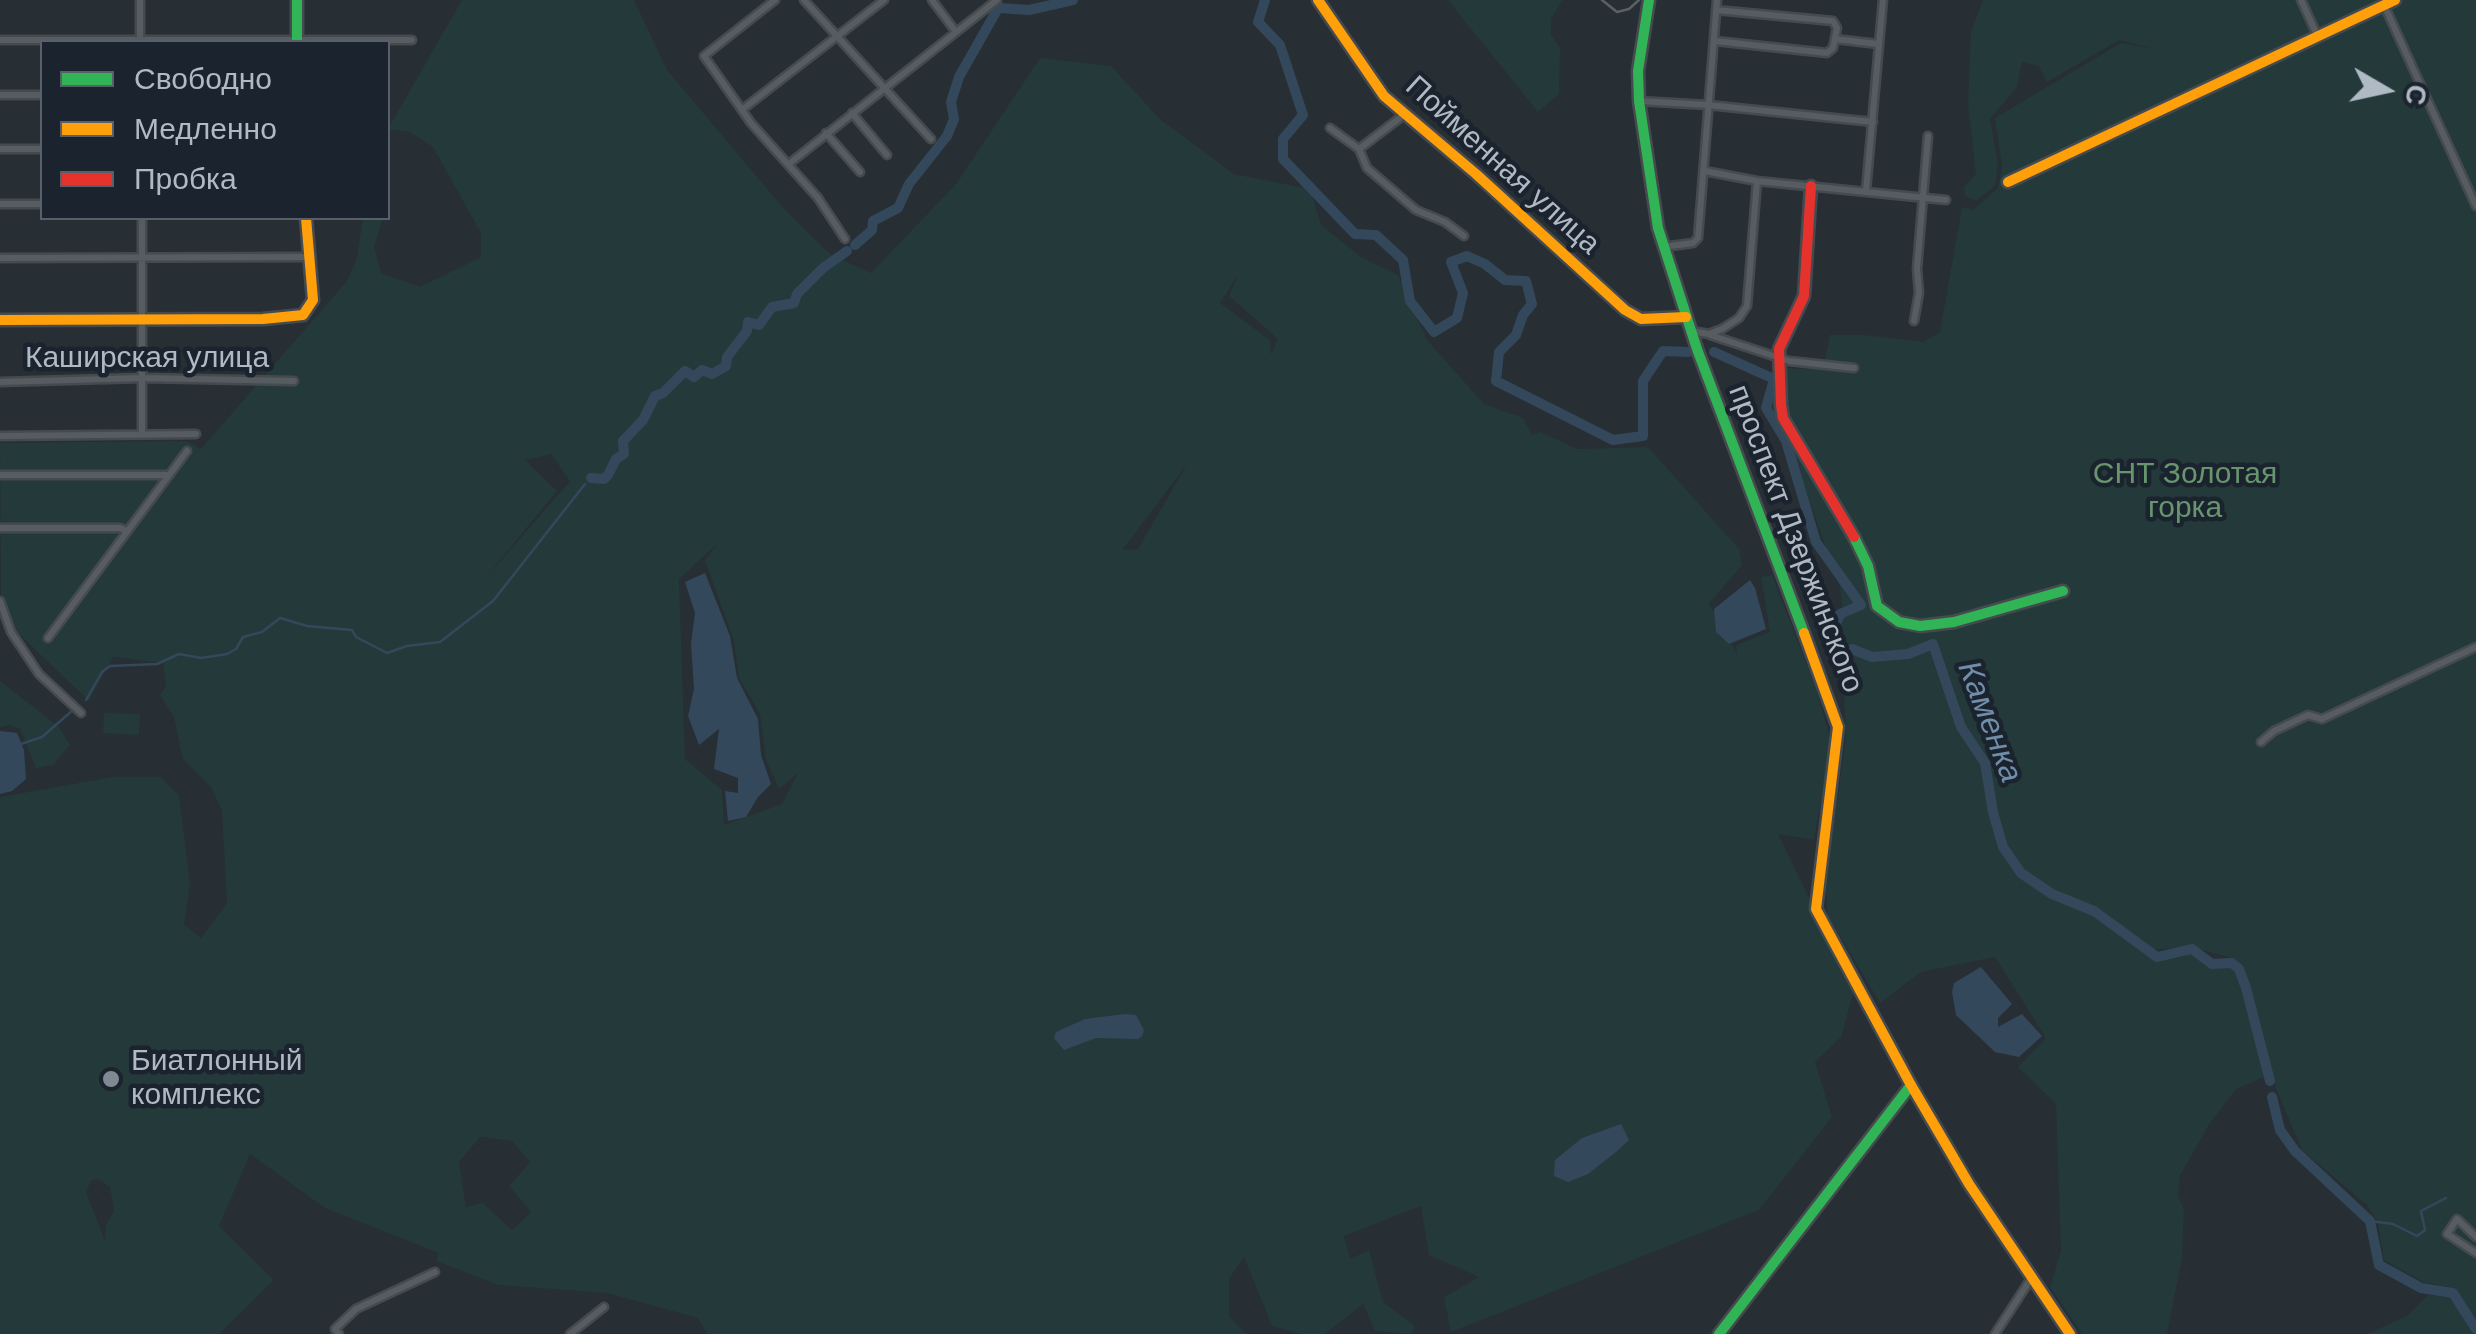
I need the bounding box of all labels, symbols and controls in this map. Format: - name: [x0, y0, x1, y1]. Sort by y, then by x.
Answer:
- legend: [40, 40, 390, 220]
- north arrow: [2336, 40, 2436, 140]
- text: Свободно: [134, 62, 272, 95]
- street label: Пойменная улица: [1397, 69, 1607, 263]
- text: С: [2399, 82, 2433, 107]
- text: Медленно: [134, 112, 277, 145]
- text: Пробка: [134, 162, 237, 195]
- street label: Каширская улица: [25, 341, 269, 377]
- street label: проспект Дзержинского: [1720, 380, 1870, 698]
- park label: СНТ Золотая горка: [2093, 457, 2277, 528]
- water label: Каменка: [1948, 656, 2030, 788]
- place label: Биатлонный комплекс: [131, 1044, 303, 1114]
- marker: Биатлонный комплекс: [100, 1068, 122, 1090]

